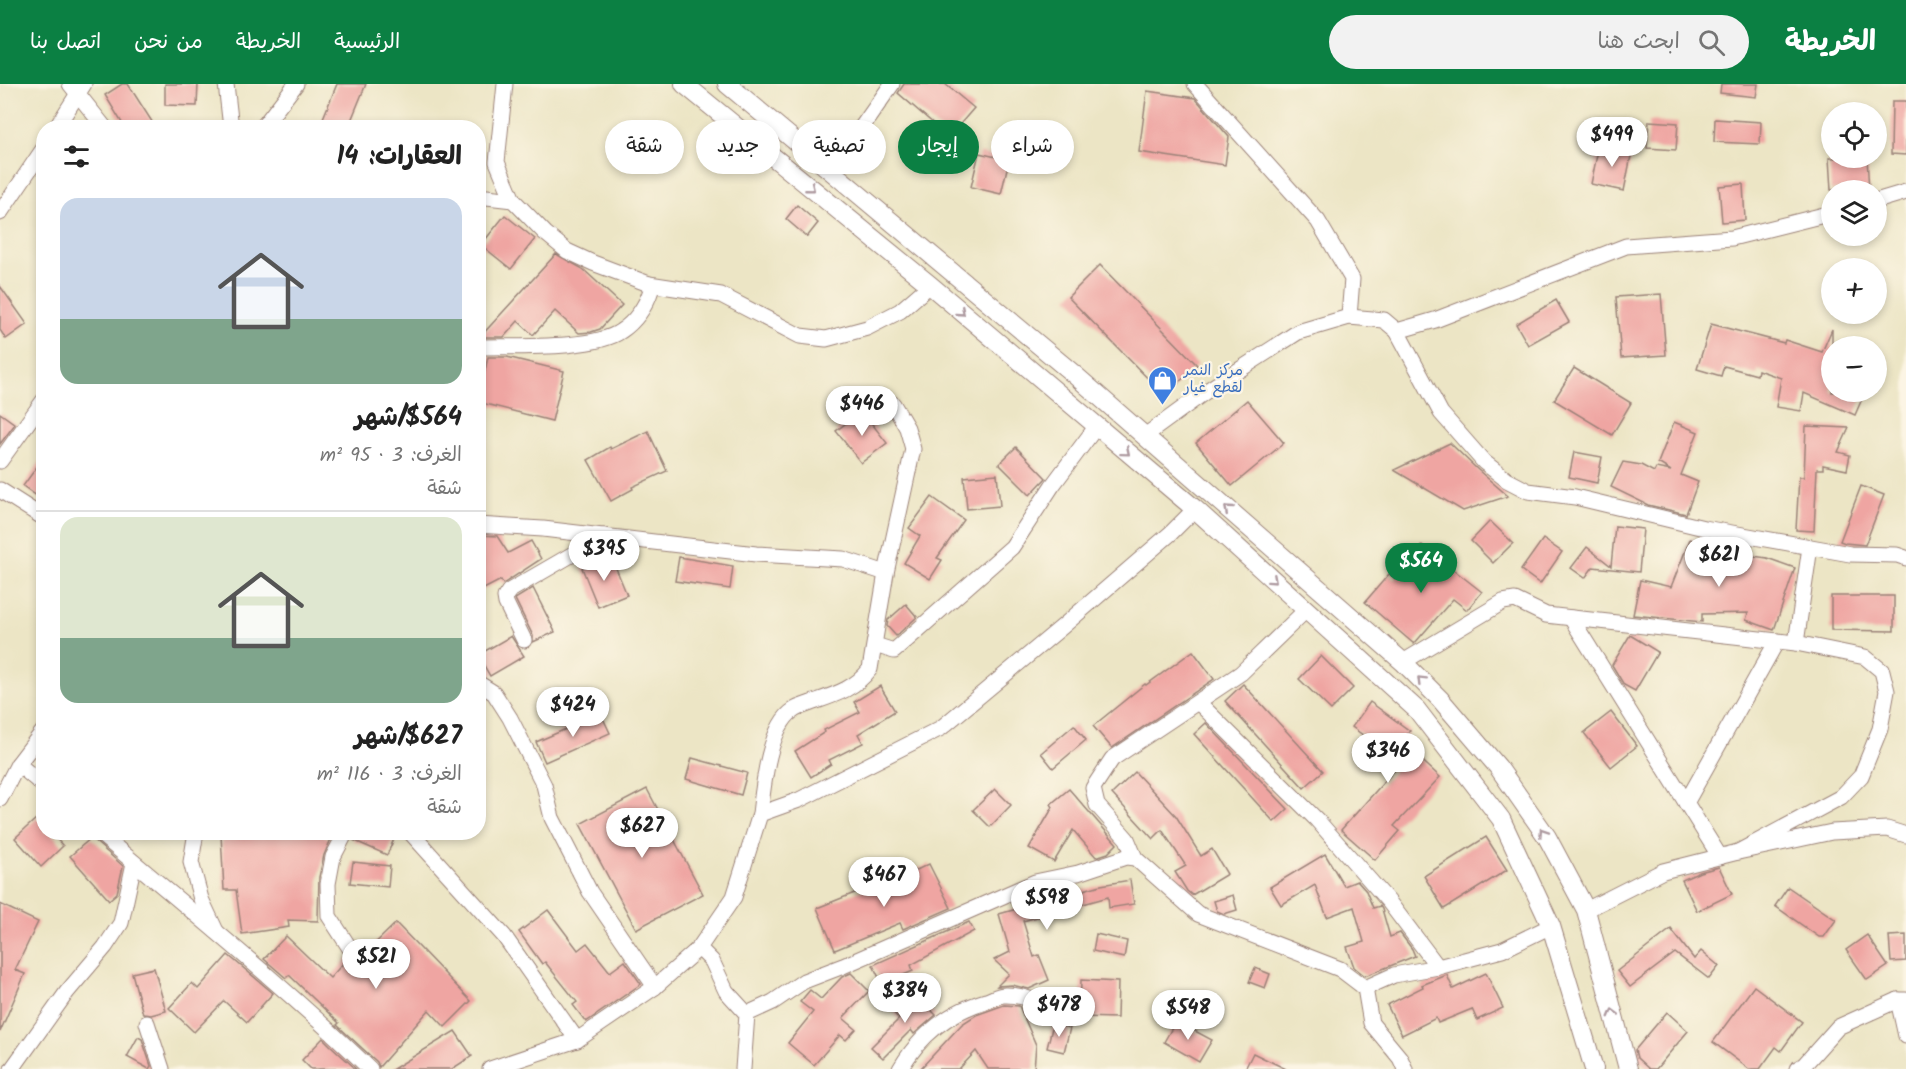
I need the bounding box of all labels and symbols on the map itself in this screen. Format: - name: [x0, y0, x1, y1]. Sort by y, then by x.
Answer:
- pin: $499: [1576, 117, 1648, 168]
- one-way arrow: [804, 180, 815, 191]
- one-way arrow: [954, 305, 965, 316]
- place label: مركز النمر لقطع غيار: [1182, 359, 1243, 400]
- shop icon: مركز النمر لقطع غيار: [1147, 364, 1179, 406]
- pin: $446: [826, 386, 898, 437]
- one-way arrow: [1119, 444, 1130, 455]
- one-way arrow: [1224, 505, 1235, 516]
- pin: $395: [568, 531, 640, 582]
- pin: $621: [1683, 537, 1755, 588]
- pin: $564: [1385, 543, 1457, 594]
- one-way arrow: [1266, 573, 1276, 584]
- one-way arrow: [1417, 677, 1428, 687]
- pin: $424: [537, 687, 609, 738]
- pin: $346: [1352, 733, 1424, 784]
- pin: $627: [606, 808, 678, 859]
- one-way arrow: [1539, 828, 1550, 839]
- pin: $467: [848, 857, 920, 908]
- pin: $598: [1011, 880, 1083, 931]
- pin: $521: [340, 939, 412, 990]
- pin: $384: [869, 973, 941, 1024]
- pin: $478: [1023, 987, 1095, 1038]
- pin: $548: [1152, 990, 1224, 1041]
- one-way arrow: [1608, 1008, 1620, 1018]

